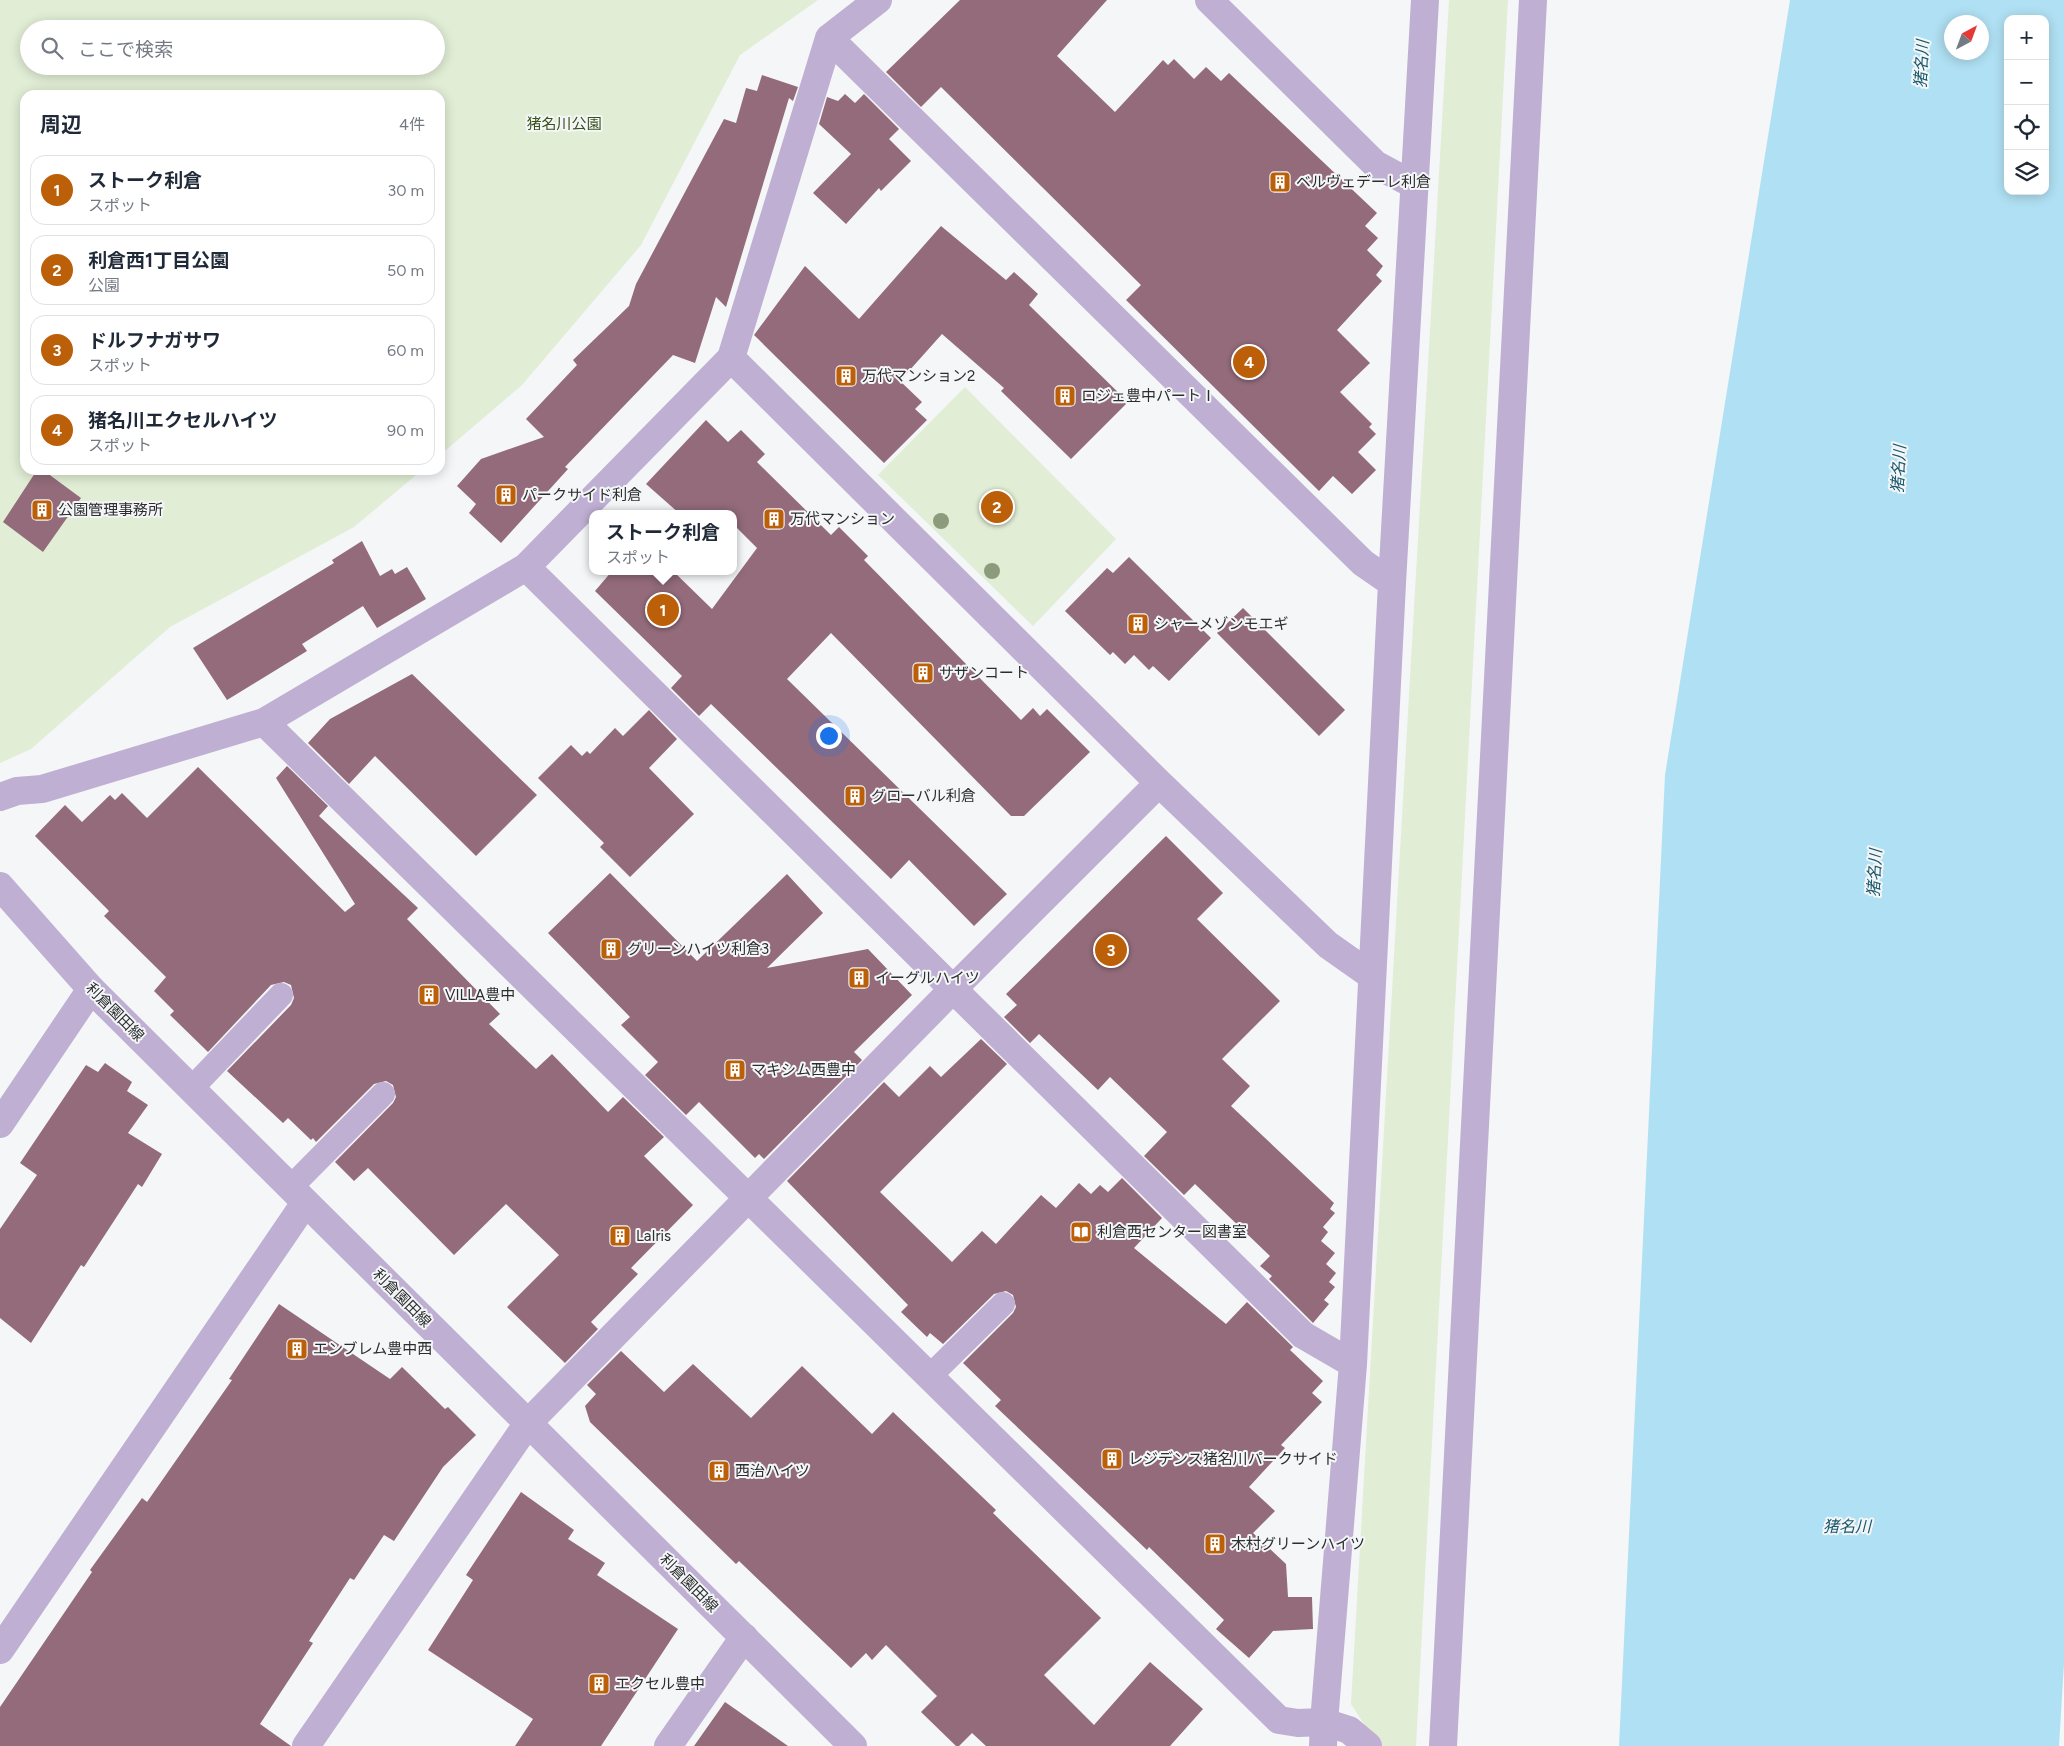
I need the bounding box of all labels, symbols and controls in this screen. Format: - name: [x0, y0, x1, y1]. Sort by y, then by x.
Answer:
- north arrow: [1944, 15, 1989, 60]
- map controls: [2004, 15, 2049, 195]
- button: +: [2004, 15, 2049, 60]
- search box: [20, 20, 445, 75]
- icon: search: [38, 34, 66, 62]
- text: ここで検索: [78, 38, 173, 61]
- water label: 猪名川: [1911, 38, 1932, 88]
- button: −: [2004, 60, 2049, 105]
- button: locate: [2004, 105, 2049, 150]
- text: 周辺: [40, 112, 82, 137]
- text: 4件: [399, 115, 425, 134]
- park label: 猪名川公園: [526, 115, 602, 133]
- button: layers: [2004, 150, 2049, 195]
- text: ストーク利倉: [88, 169, 202, 192]
- building icon: ベルヴェデーレ利倉: [1268, 170, 1292, 194]
- place label: ベルヴェデーレ利倉: [1296, 173, 1431, 191]
- text: 1: [54, 181, 60, 200]
- text: 30 m: [387, 181, 424, 200]
- text: スポット: [88, 196, 152, 215]
- text: 利倉西1丁目公園: [88, 249, 229, 272]
- text: 2: [52, 261, 62, 280]
- text: 50 m: [387, 261, 424, 280]
- text: 公園: [88, 276, 120, 295]
- text: ドルフナガサワ: [88, 329, 221, 352]
- text: 3: [53, 341, 61, 360]
- text: 60 m: [387, 341, 424, 360]
- pin: 4: [1233, 343, 1265, 381]
- text: スポット: [88, 356, 152, 375]
- building icon: 万代マンション2: [834, 364, 858, 388]
- place label: 万代マンション2: [862, 367, 975, 385]
- building icon: ロジェ豊中パートⅠ: [1053, 384, 1077, 408]
- place label: ロジェ豊中パートⅠ: [1081, 387, 1216, 405]
- text: 猪名川エクセルハイツ: [88, 409, 278, 432]
- text: 4: [52, 421, 62, 440]
- text: 90 m: [387, 421, 424, 440]
- text: スポット: [88, 436, 152, 455]
- water label: 猪名川: [1888, 443, 1909, 493]
- building icon: パークサイド利倉: [494, 483, 518, 507]
- place label: パークサイド利倉: [522, 486, 642, 504]
- pin: 2: [981, 488, 1013, 526]
- building icon: 公園管理事務所: [30, 498, 54, 522]
- place label: 公園管理事務所: [58, 501, 163, 519]
- building icon: 万代マンション: [762, 507, 786, 531]
- popup: [589, 510, 737, 575]
- place label: 万代マンション: [790, 510, 895, 528]
- text: ストーク利倉: [606, 521, 720, 544]
- text: スポット: [606, 548, 670, 567]
- pin: 1: [647, 591, 679, 629]
- building icon: シャーメゾンモエギ: [1126, 612, 1150, 636]
- place label: シャーメゾンモエギ: [1154, 615, 1288, 633]
- building icon: サザンコート: [911, 661, 935, 685]
- place label: サザンコート: [939, 664, 1029, 682]
- your location: [816, 723, 842, 749]
- building icon: グローバル利倉: [843, 784, 867, 808]
- place label: グローバル利倉: [871, 787, 976, 805]
- water label: 猪名川: [1864, 847, 1885, 897]
- pin: 3: [1095, 931, 1127, 969]
- building icon: グリーンハイツ利倉3: [599, 937, 623, 961]
- place label: グリーンハイツ利倉3: [627, 940, 769, 958]
- building icon: イーグルハイツ: [847, 966, 871, 990]
- place label: イーグルハイツ: [875, 969, 980, 987]
- street label: 利倉園田線: [82, 979, 148, 1045]
- building icon: VILLA豊中: [417, 983, 441, 1007]
- place label: VILLA豊中: [445, 986, 515, 1004]
- building icon: マキシム西豊中: [723, 1058, 747, 1082]
- place label: マキシム西豊中: [751, 1061, 856, 1079]
- library icon: 利倉西センター図書室: [1069, 1220, 1093, 1244]
- place label: 利倉西センター図書室: [1097, 1223, 1247, 1241]
- building icon: LaIris: [608, 1224, 632, 1248]
- place label: LaIris: [636, 1227, 671, 1245]
- street label: 利倉園田線: [369, 1265, 435, 1331]
- building icon: エンブレム豊中西: [285, 1337, 309, 1361]
- place label: エンブレム豊中西: [313, 1340, 432, 1358]
- building icon: レジデンス猪名川パークサイド: [1100, 1447, 1124, 1471]
- place label: レジデンス猪名川パークサイド: [1128, 1450, 1338, 1468]
- building icon: 西治ハイツ: [707, 1459, 731, 1483]
- place label: 西治ハイツ: [735, 1462, 810, 1480]
- water label: 猪名川: [1823, 1517, 1873, 1536]
- building icon: 木村グリーンハイツ: [1203, 1532, 1227, 1556]
- place label: 木村グリーンハイツ: [1231, 1535, 1365, 1553]
- street label: 利倉園田線: [656, 1550, 722, 1616]
- building icon: エクセル豊中: [587, 1672, 611, 1696]
- place label: エクセル豊中: [615, 1675, 705, 1693]

